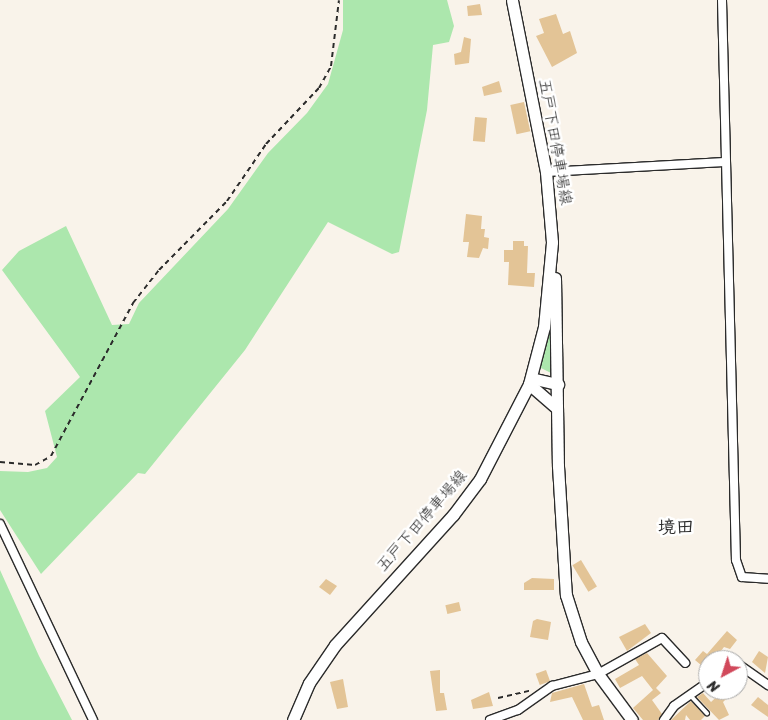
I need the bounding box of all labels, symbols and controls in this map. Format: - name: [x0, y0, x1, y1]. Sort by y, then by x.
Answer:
- street label: 五戸下田停車場線: [534, 77, 576, 207]
- street label: 五戸下田停車場線: [373, 466, 471, 576]
- district label: 境田: [658, 516, 694, 538]
- north arrow: [698, 650, 748, 700]
- text: N: [702, 673, 725, 699]

